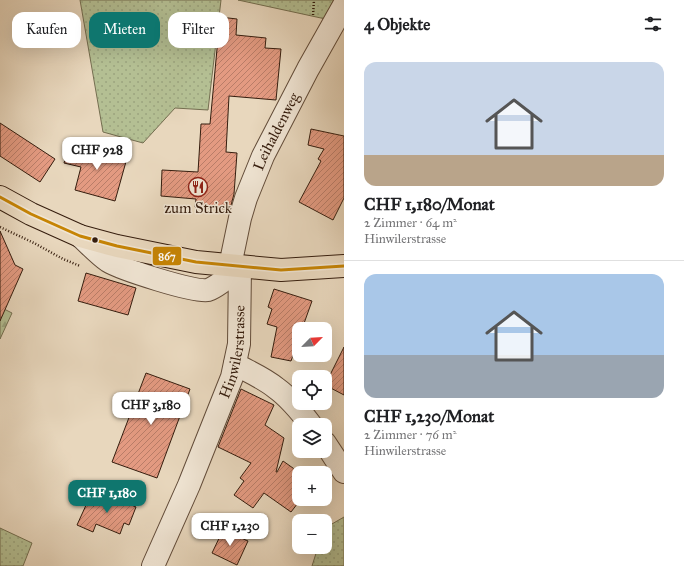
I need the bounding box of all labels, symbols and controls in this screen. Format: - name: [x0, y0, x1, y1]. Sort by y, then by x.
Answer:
- chip: Kaufen: [12, 12, 81, 48]
- chip: Mieten: [89, 12, 160, 48]
- chip: Filter: [168, 12, 229, 48]
- icon: filters: [642, 13, 664, 35]
- text: 4 Objekte: [364, 14, 430, 35]
- icon: home: [478, 88, 550, 160]
- street label: Leihaldenweg: [249, 89, 304, 173]
- pin: CHF 928: [60, 137, 134, 171]
- text: CHF 928: [71, 142, 123, 158]
- restaurant icon: zum Strick: [187, 176, 209, 198]
- text: CHF 1,180/Monat: [364, 194, 495, 215]
- place label: zum Strick: [164, 199, 232, 217]
- text: 2 Zimmer · 64 m²: [364, 215, 457, 231]
- text: Hinwilerstrasse: [364, 231, 446, 247]
- unlabelled marker: [90, 235, 100, 245]
- line badge: 867: [152, 246, 182, 266]
- text: 867: [158, 250, 176, 263]
- icon: home: [478, 300, 550, 372]
- street label: Hinwilerstrasse: [215, 305, 249, 401]
- north arrow: [292, 322, 332, 362]
- map controls: [292, 322, 332, 554]
- button: locate: [292, 370, 332, 410]
- pin: CHF 3,180: [105, 392, 197, 426]
- text: CHF 3,180: [121, 397, 181, 413]
- text: CHF 1,230/Monat: [364, 406, 494, 427]
- button: layers: [292, 418, 332, 458]
- text: 2 Zimmer · 76 m²: [364, 427, 457, 443]
- text: Hinwilerstrasse: [364, 443, 446, 459]
- button: +: [292, 466, 332, 506]
- pin: CHF 1,180: [61, 480, 153, 514]
- text: CHF 1,180: [77, 485, 137, 501]
- pin: CHF 1,230: [184, 513, 276, 547]
- button: −: [292, 514, 332, 554]
- text: CHF 1,230: [200, 518, 260, 534]

